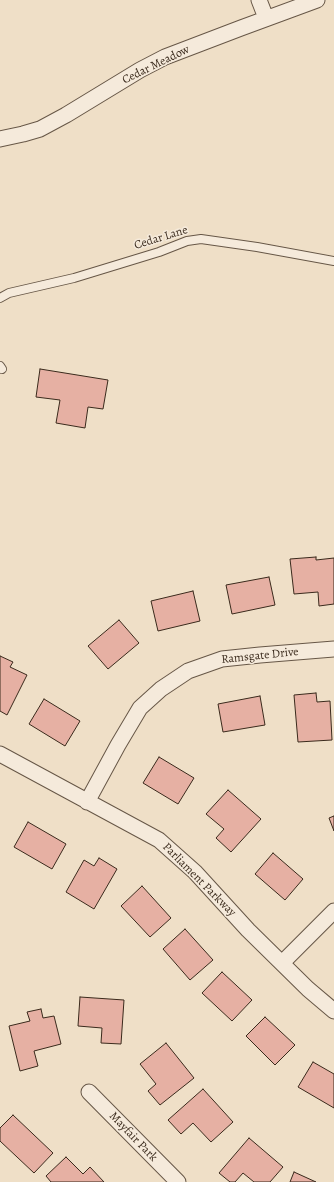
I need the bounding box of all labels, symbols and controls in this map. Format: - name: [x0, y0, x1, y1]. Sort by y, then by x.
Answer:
- street label: Cedar Meadow: [120, 42, 192, 88]
- street label: Cedar Lane: [132, 223, 190, 253]
- street label: Ramsgate Drive: [221, 645, 299, 667]
- street label: Parliament Parkway: [159, 840, 239, 920]
- street label: Mayfair Park: [106, 1109, 160, 1165]

